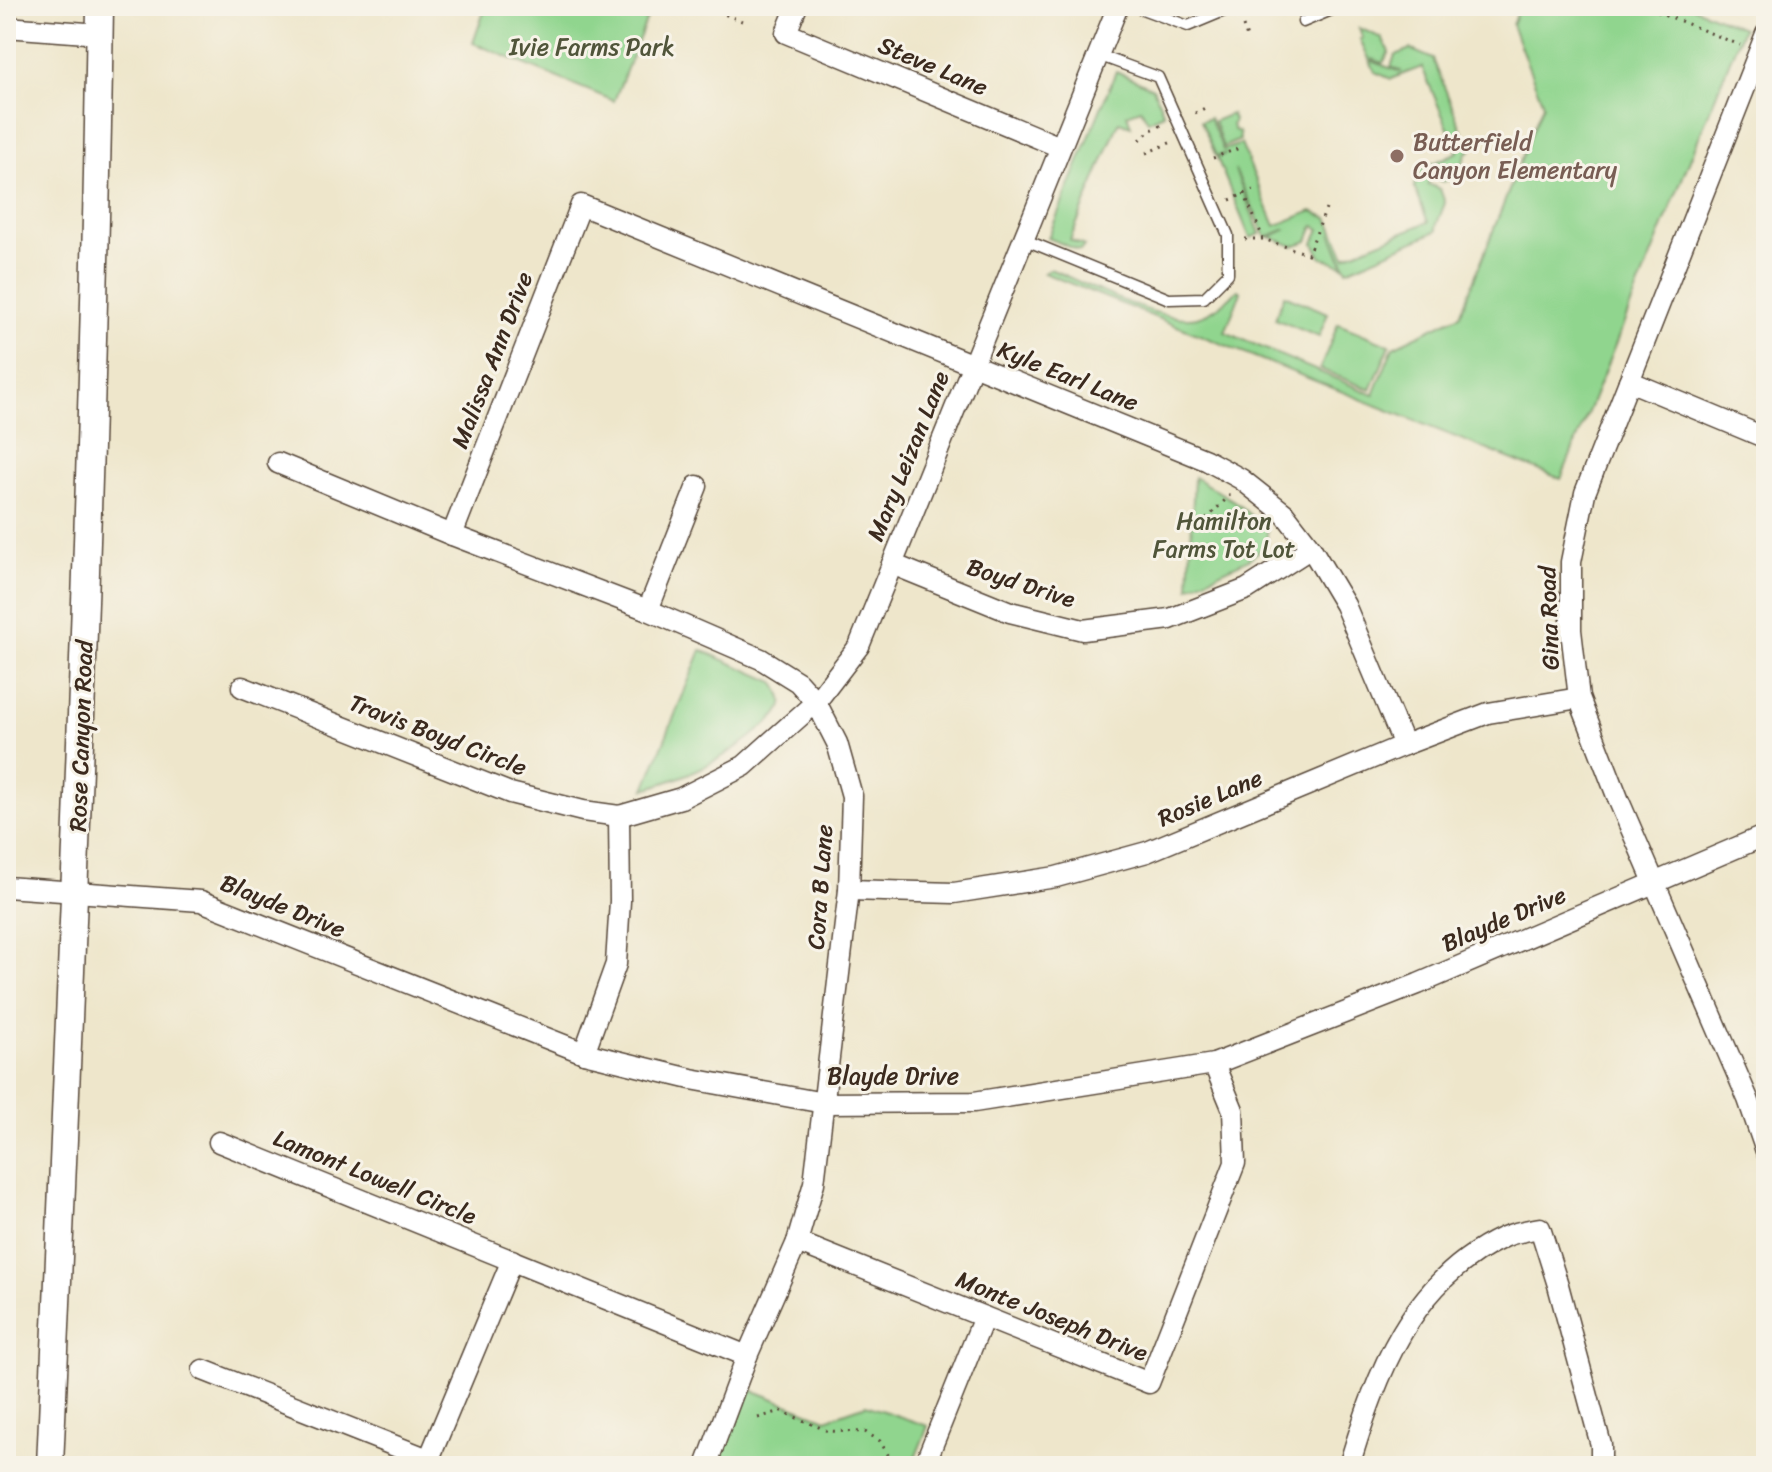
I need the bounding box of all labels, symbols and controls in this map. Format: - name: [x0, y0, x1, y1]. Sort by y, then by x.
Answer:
- street label: Steve Lane: [871, 24, 995, 108]
- park label: Ivie Farms Park: [508, 26, 675, 68]
- place label: Butterfield Canyon Elementary: [1413, 121, 1618, 191]
- marker: Butterfield Canyon Elementary: [1388, 147, 1406, 165]
- street label: Malissa Ann Drive: [439, 265, 545, 455]
- street label: Kyle Earl Lane: [991, 329, 1145, 423]
- street label: Mary Leizan Lane: [855, 364, 961, 548]
- park label: Hamilton Farms Tot Lot: [1153, 500, 1295, 570]
- street label: Boyd Drive: [961, 546, 1081, 620]
- street label: Gina Road: [1526, 564, 1572, 671]
- street label: Rose Canyon Road: [57, 638, 105, 832]
- street label: Travis Boyd Circle: [343, 682, 533, 788]
- street label: Rosie Lane: [1151, 757, 1269, 839]
- street label: Cora B Lane: [795, 823, 845, 951]
- street label: Blayde Drive: [214, 862, 352, 950]
- street label: Blayde Drive: [1435, 874, 1573, 964]
- street label: Blayde Drive: [827, 1055, 959, 1097]
- street label: Lamont Lowell Circle: [267, 1117, 484, 1237]
- street label: Monte Joseph Drive: [950, 1258, 1155, 1374]

